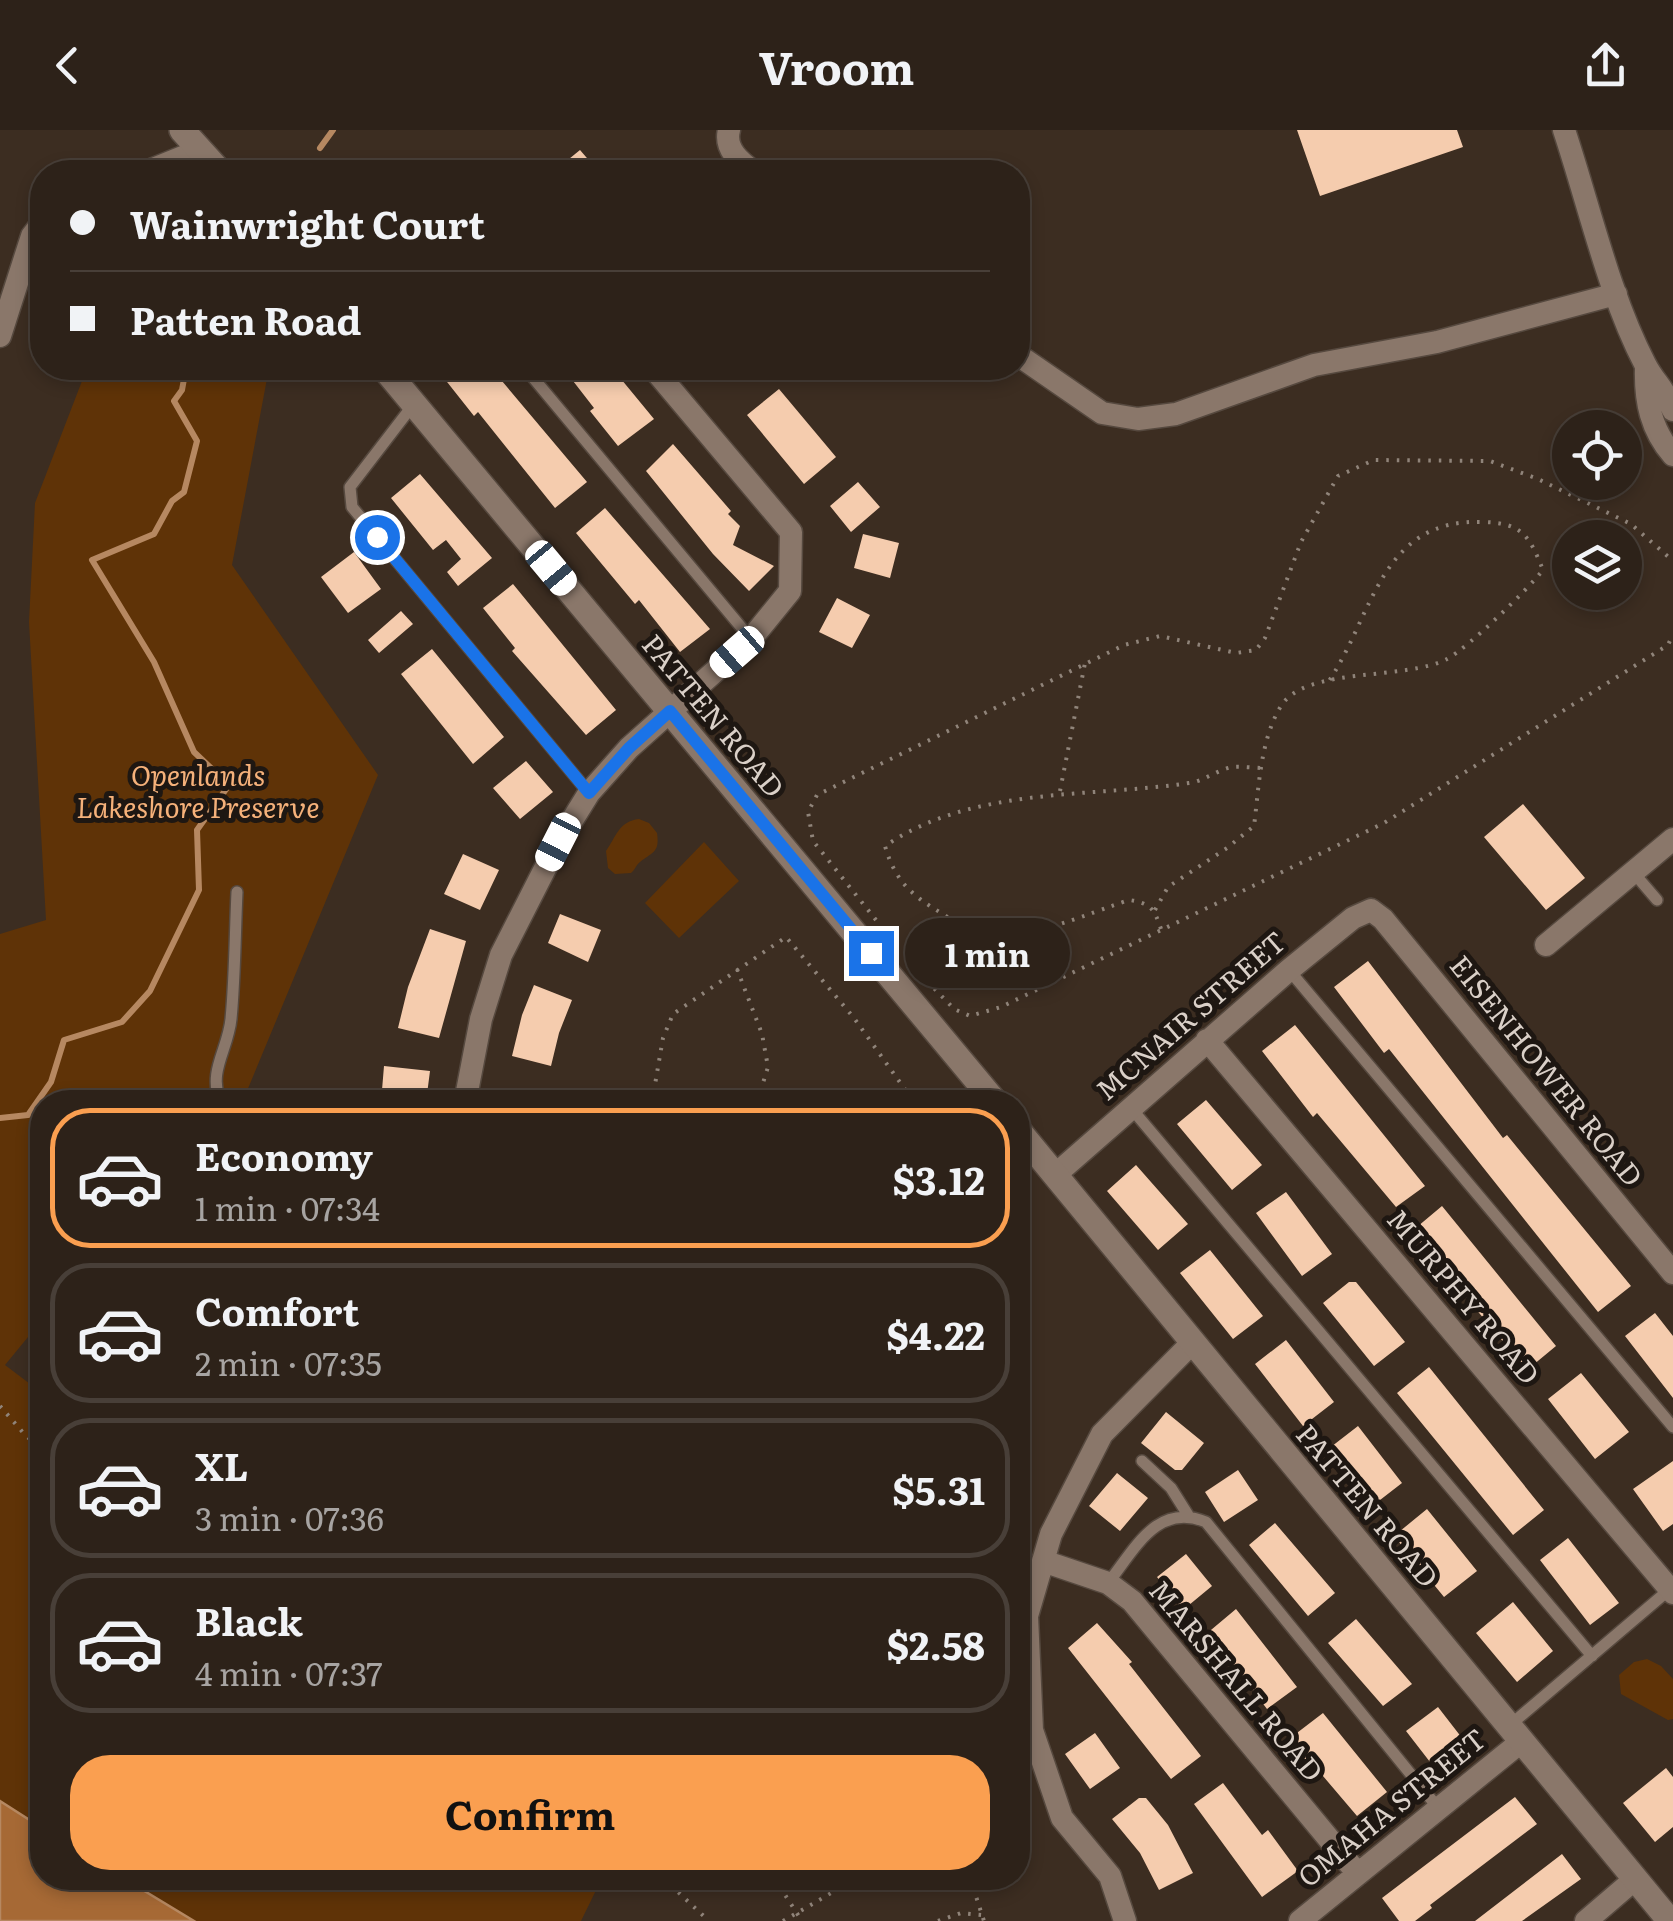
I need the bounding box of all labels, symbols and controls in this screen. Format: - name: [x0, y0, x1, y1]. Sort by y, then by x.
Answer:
- text: Vroom: [759, 32, 914, 99]
- icon: back: [40, 38, 95, 93]
- icon: share: [1578, 38, 1633, 93]
- text: Wainwright Court: [130, 194, 485, 251]
- text: Patten Road: [130, 290, 361, 347]
- map controls: [1552, 410, 1642, 610]
- button: locate: [1552, 410, 1642, 500]
- route start: [355, 515, 400, 560]
- button: layers: [1552, 520, 1642, 610]
- car: [520, 535, 582, 601]
- car: [705, 621, 769, 683]
- street label: PATTEN ROAD: [633, 624, 796, 806]
- park label: Openlands Lakeshore Preserve: [76, 753, 320, 827]
- car: [531, 808, 585, 876]
- callout: 1 min: [906, 918, 1071, 988]
- street label: MCNAIR STREET: [1085, 920, 1294, 1109]
- text: 1 min: [945, 929, 1030, 977]
- route end: [849, 931, 894, 976]
- street label: EISENHOWER ROAD: [1441, 945, 1654, 1194]
- text: Economy: [195, 1126, 373, 1183]
- icon: car: [75, 1133, 165, 1223]
- text: $3.12: [893, 1150, 985, 1207]
- text: 1 min · 07:34: [195, 1183, 380, 1231]
- street label: MURPHY ROAD: [1378, 1199, 1551, 1393]
- text: Comfort: [195, 1281, 359, 1338]
- icon: car: [75, 1288, 165, 1378]
- text: $4.22: [886, 1305, 985, 1362]
- text: 2 min · 07:35: [195, 1338, 382, 1386]
- street label: PATTEN ROAD: [1287, 1414, 1450, 1596]
- text: XL: [195, 1436, 248, 1493]
- icon: car: [75, 1443, 165, 1533]
- text: $5.31: [892, 1460, 985, 1517]
- text: 3 min · 07:36: [195, 1493, 384, 1541]
- street label: MARSHALL ROAD: [1140, 1570, 1335, 1790]
- text: Black: [195, 1591, 303, 1648]
- icon: car: [75, 1598, 165, 1688]
- text: $2.58: [886, 1615, 985, 1672]
- text: 4 min · 07:37: [195, 1648, 382, 1696]
- street label: OMAHA STREET: [1287, 1717, 1494, 1896]
- button: Confirm: [70, 1755, 990, 1870]

